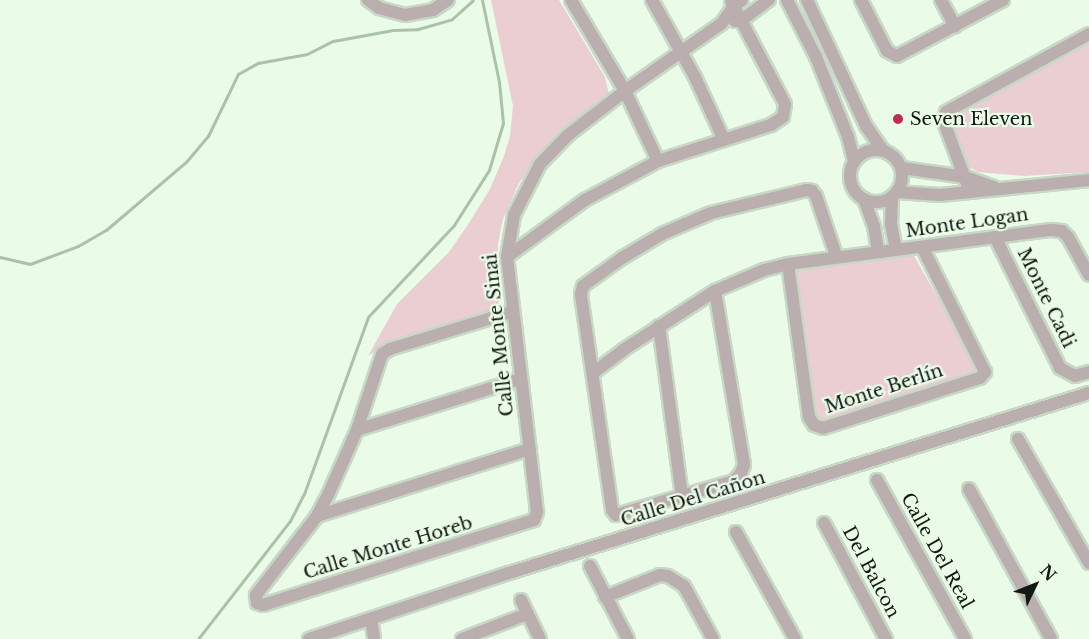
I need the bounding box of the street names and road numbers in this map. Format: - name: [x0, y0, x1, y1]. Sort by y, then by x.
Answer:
- street label: Monte Logan: [904, 204, 1030, 242]
- street label: Monte Cadi: [1013, 245, 1079, 351]
- street label: Calle Monte Sinai: [480, 253, 518, 417]
- street label: Monte Berlín: [822, 360, 946, 418]
- street label: Calle Del Cañon: [618, 467, 768, 531]
- street label: Calle Del Real: [896, 489, 978, 613]
- street label: Calle Monte Horeb: [301, 512, 475, 584]
- street label: Del Balcon: [838, 522, 904, 622]

